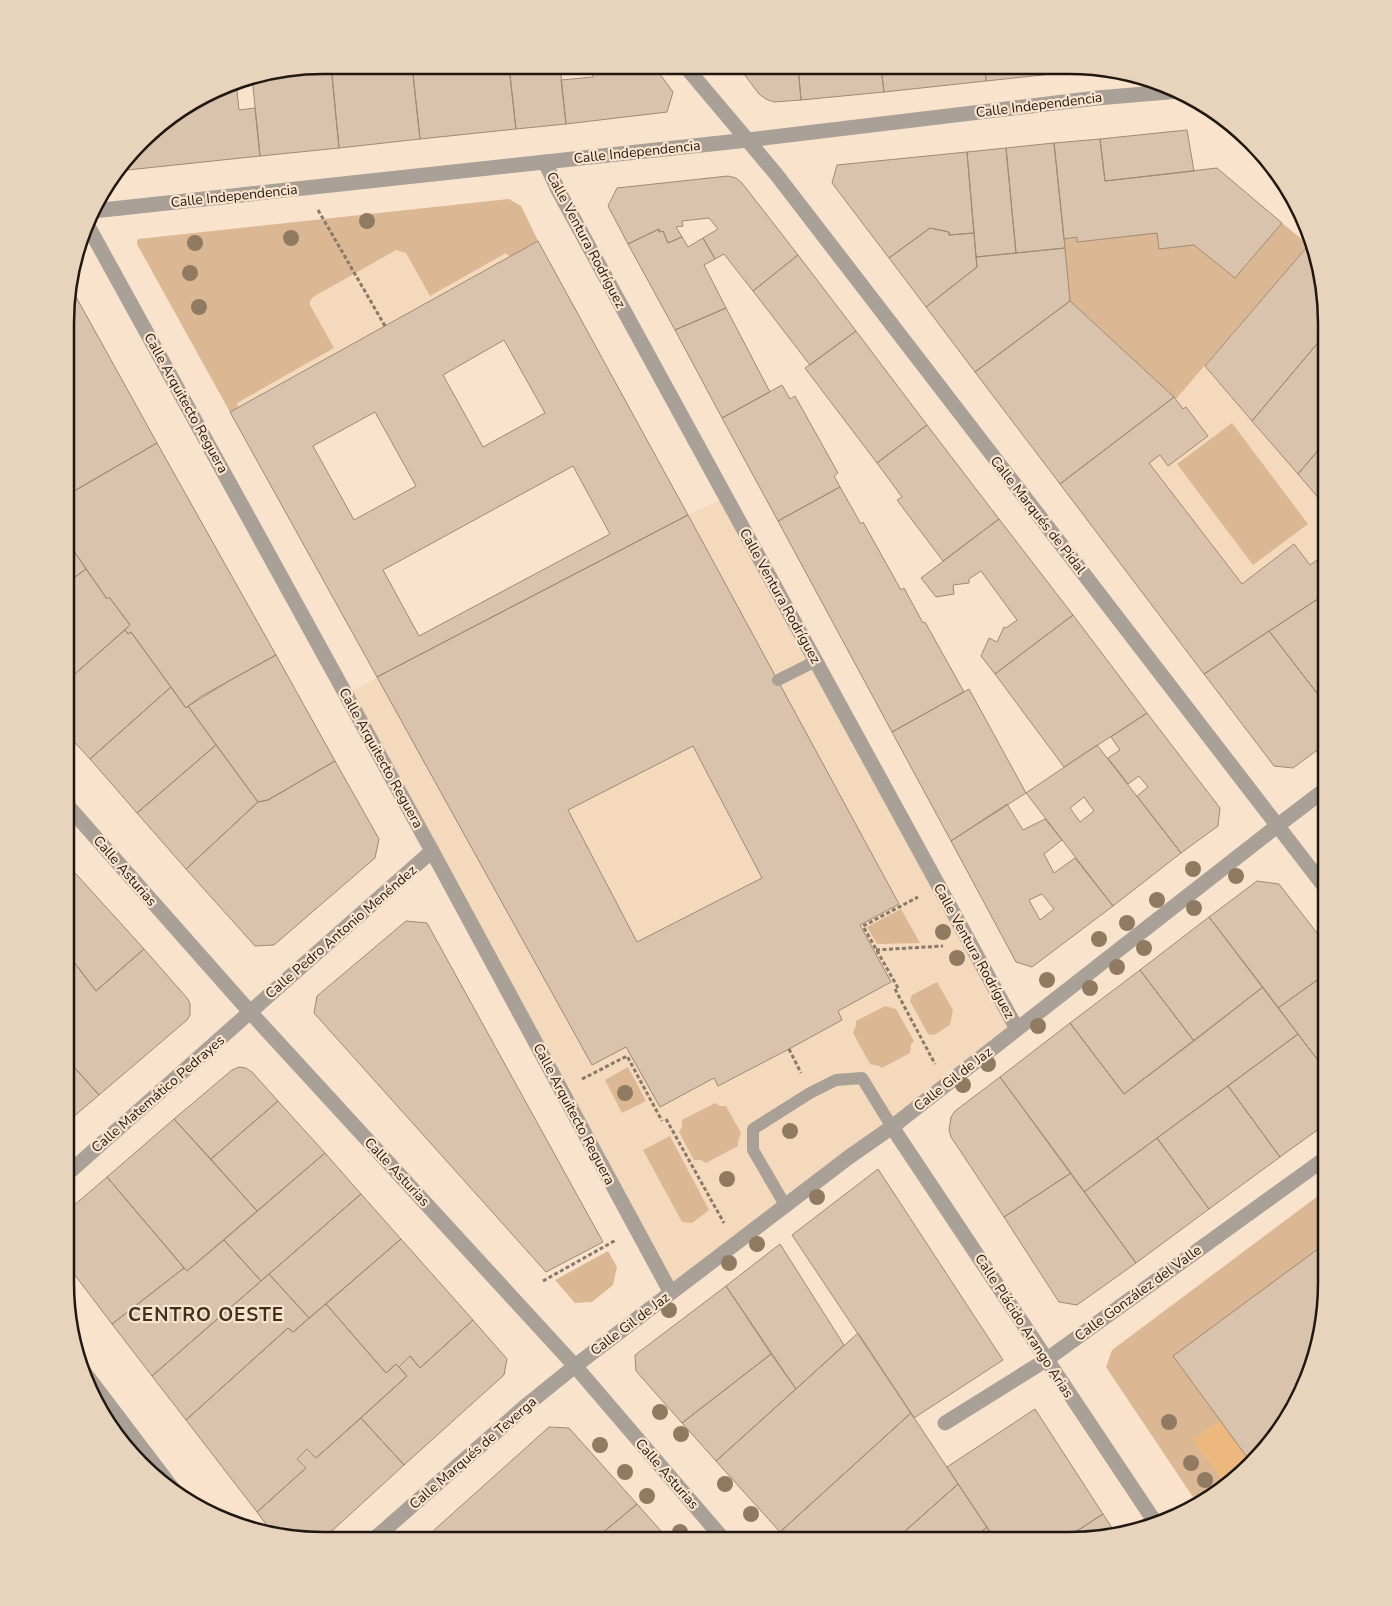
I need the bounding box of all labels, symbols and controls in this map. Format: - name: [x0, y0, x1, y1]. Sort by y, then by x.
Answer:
- street label: Calle Independencia: [975, 88, 1103, 122]
- street label: Calle Independencia: [573, 136, 701, 168]
- street label: Calle Ventura Rodríguez: [542, 168, 630, 312]
- street label: Calle Independencia: [170, 180, 298, 212]
- street label: Calle Arquitecto Reguera: [139, 329, 233, 477]
- street label: Calle Marqués de Pidal: [986, 452, 1091, 579]
- street label: Calle Ventura Rodríguez: [735, 525, 825, 668]
- street label: Calle Arquitecto Reguera: [334, 684, 428, 832]
- street label: Calle Asturias: [89, 832, 161, 911]
- street label: Calle Pedro Antonio Menéndez: [261, 861, 421, 1003]
- street label: Calle Ventura Rodríguez: [929, 880, 1019, 1023]
- street label: Calle Matemático Pedrayes: [87, 1031, 229, 1157]
- street label: Calle Arquitecto Reguera: [529, 1040, 619, 1188]
- street label: Calle Gil de Jaz: [910, 1042, 997, 1116]
- street label: Calle Asturias: [360, 1133, 434, 1211]
- street label: Calle González del Valle: [1071, 1241, 1205, 1345]
- street label: Calle Plácido Arango Arias: [970, 1250, 1078, 1402]
- street label: Calle Gil de Jaz: [586, 1288, 674, 1360]
- district label: CENTRO OESTE: [128, 1302, 284, 1328]
- street label: Calle Marqués de Teverga: [405, 1392, 541, 1514]
- street label: Calle Asturias: [631, 1435, 703, 1514]

